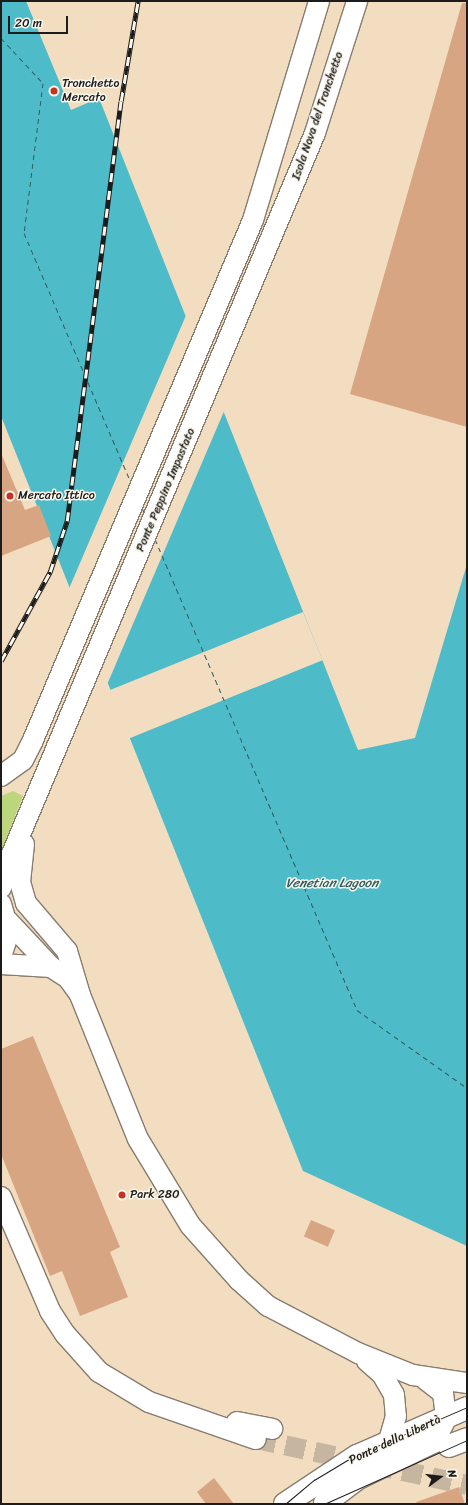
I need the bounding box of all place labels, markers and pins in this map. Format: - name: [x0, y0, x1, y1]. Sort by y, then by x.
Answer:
- place label: Tronchetto Mercato: [62, 77, 119, 105]
- marker: Tronchetto Mercato: [49, 86, 59, 96]
- place label: Mercato Ittico: [18, 489, 95, 503]
- marker: Mercato Ittico: [5, 491, 15, 501]
- place label: Park 280: [130, 1188, 179, 1202]
- marker: Park 280: [117, 1190, 127, 1200]

